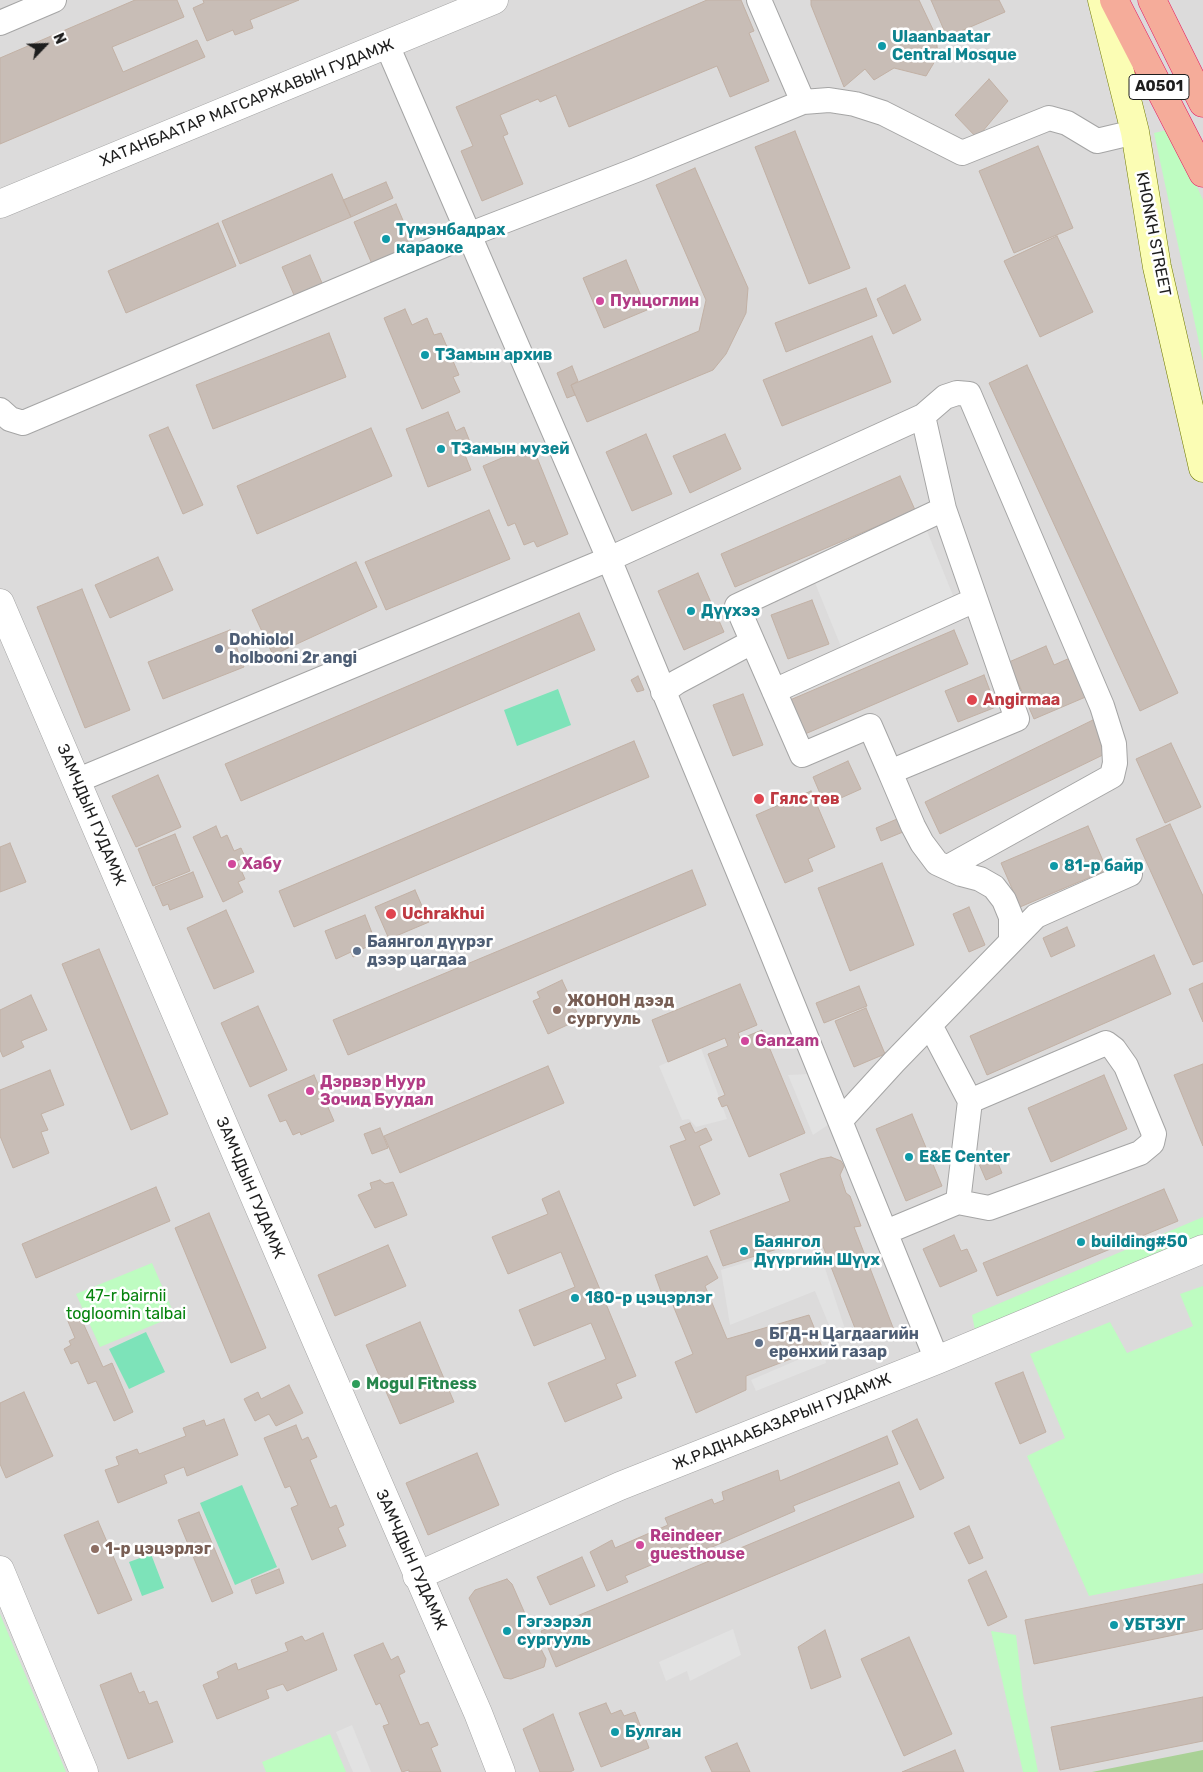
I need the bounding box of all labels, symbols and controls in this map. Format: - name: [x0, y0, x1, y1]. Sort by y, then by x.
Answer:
- north arrow: [20, 20, 70, 70]
- place label: Ulaanbaatar Central Mosque: [892, 27, 1017, 65]
- text: N: [49, 31, 69, 47]
- street label: ХАТАНБААТАР МАГСАРЖАВЫН ГУДАМЖ: [97, 35, 397, 171]
- marker: Ulaanbaatar Central Mosque: [876, 40, 888, 52]
- road number: A0501: [1129, 74, 1189, 100]
- street label: KHONKH STREET: [1132, 170, 1174, 298]
- place label: Түмэнбадрах караоке: [396, 220, 505, 258]
- marker: Түмэнбадрах караоке: [380, 233, 392, 245]
- place label: Пунцоглин: [610, 291, 699, 311]
- marker: Пунцоглин: [594, 295, 606, 307]
- place label: ТЗамын архив: [435, 345, 552, 365]
- marker: ТЗамын архив: [419, 349, 431, 361]
- place label: ТЗамын музей: [451, 439, 569, 459]
- marker: ТЗамын музей: [435, 443, 447, 455]
- place label: Дүүхээ: [701, 601, 760, 621]
- marker: Дүүхээ: [685, 605, 697, 617]
- place label: Dohiolol holbooni 2r angi: [229, 630, 357, 668]
- marker: Dohiolol holbooni 2r angi: [213, 643, 225, 655]
- place label: Angirmaa: [983, 690, 1060, 710]
- marker: Angirmaa: [965, 693, 979, 707]
- street label: ЗАМЧДЫН ГУДАМЖ: [52, 741, 130, 889]
- place label: Гялс төв: [770, 789, 840, 809]
- marker: Гялс төв: [752, 792, 766, 806]
- place label: Хабу: [242, 854, 282, 874]
- place label: 81-р байр: [1064, 856, 1143, 876]
- marker: Хабу: [226, 858, 238, 870]
- marker: 81-р байр: [1048, 860, 1060, 872]
- place label: Uchrakhui: [402, 904, 485, 924]
- marker: Uchrakhui: [384, 907, 398, 921]
- place label: Баянгол дүүрэг дээр цагдаа: [367, 932, 493, 970]
- marker: Баянгол дүүрэг дээр цагдаа: [351, 945, 363, 957]
- place label: ЖОНОН дээд сургууль: [567, 991, 674, 1029]
- marker: ЖОНОН дээд сургууль: [551, 1004, 563, 1016]
- place label: Ganzam: [755, 1031, 819, 1051]
- marker: Ganzam: [739, 1035, 751, 1047]
- place label: Дэрвэр Нуур Зочид Буудал: [320, 1072, 434, 1110]
- marker: Дэрвэр Нуур Зочид Буудал: [304, 1085, 316, 1097]
- street label: ЗАМЧДЫН ГУДАМЖ: [211, 1114, 289, 1262]
- place label: E&E Center: [919, 1147, 1010, 1167]
- marker: E&E Center: [903, 1151, 915, 1163]
- place label: Баянгол Дүүргийн Шүүх: [754, 1232, 880, 1270]
- place label: building#50: [1091, 1232, 1188, 1252]
- marker: building#50: [1075, 1236, 1087, 1248]
- marker: Баянгол Дүүргийн Шүүх: [738, 1245, 750, 1257]
- park label: 47-r bairnii togloomin talbai: [66, 1286, 186, 1324]
- place label: 180-р цэцэрлэг: [585, 1288, 713, 1308]
- marker: 180-р цэцэрлэг: [569, 1292, 581, 1304]
- place label: БГД-н Цагдаагийн ерөнхий газар: [769, 1324, 919, 1362]
- marker: БГД-н Цагдаагийн ерөнхий газар: [753, 1337, 765, 1349]
- street label: Ж.РАДНААБАЗАРЫН ГУДАМЖ: [670, 1369, 894, 1475]
- place label: Mogul Fitness: [366, 1374, 477, 1394]
- marker: Mogul Fitness: [350, 1378, 362, 1390]
- street label: ЗАМЧДЫН ГУДАМЖ: [371, 1487, 451, 1633]
- place label: Reindeer guesthouse: [650, 1526, 745, 1564]
- place label: 1-р цэцэрлэг: [105, 1539, 211, 1559]
- marker: Reindeer guesthouse: [634, 1539, 646, 1551]
- marker: 1-р цэцэрлэг: [89, 1543, 101, 1555]
- place label: Гэгээрэл сургууль: [517, 1612, 591, 1650]
- place label: УБТЗУГ: [1124, 1615, 1185, 1635]
- marker: УБТЗУГ: [1108, 1619, 1120, 1631]
- marker: Гэгээрэл сургууль: [501, 1625, 513, 1637]
- place label: Булган: [625, 1722, 681, 1742]
- marker: Булган: [609, 1726, 621, 1738]

